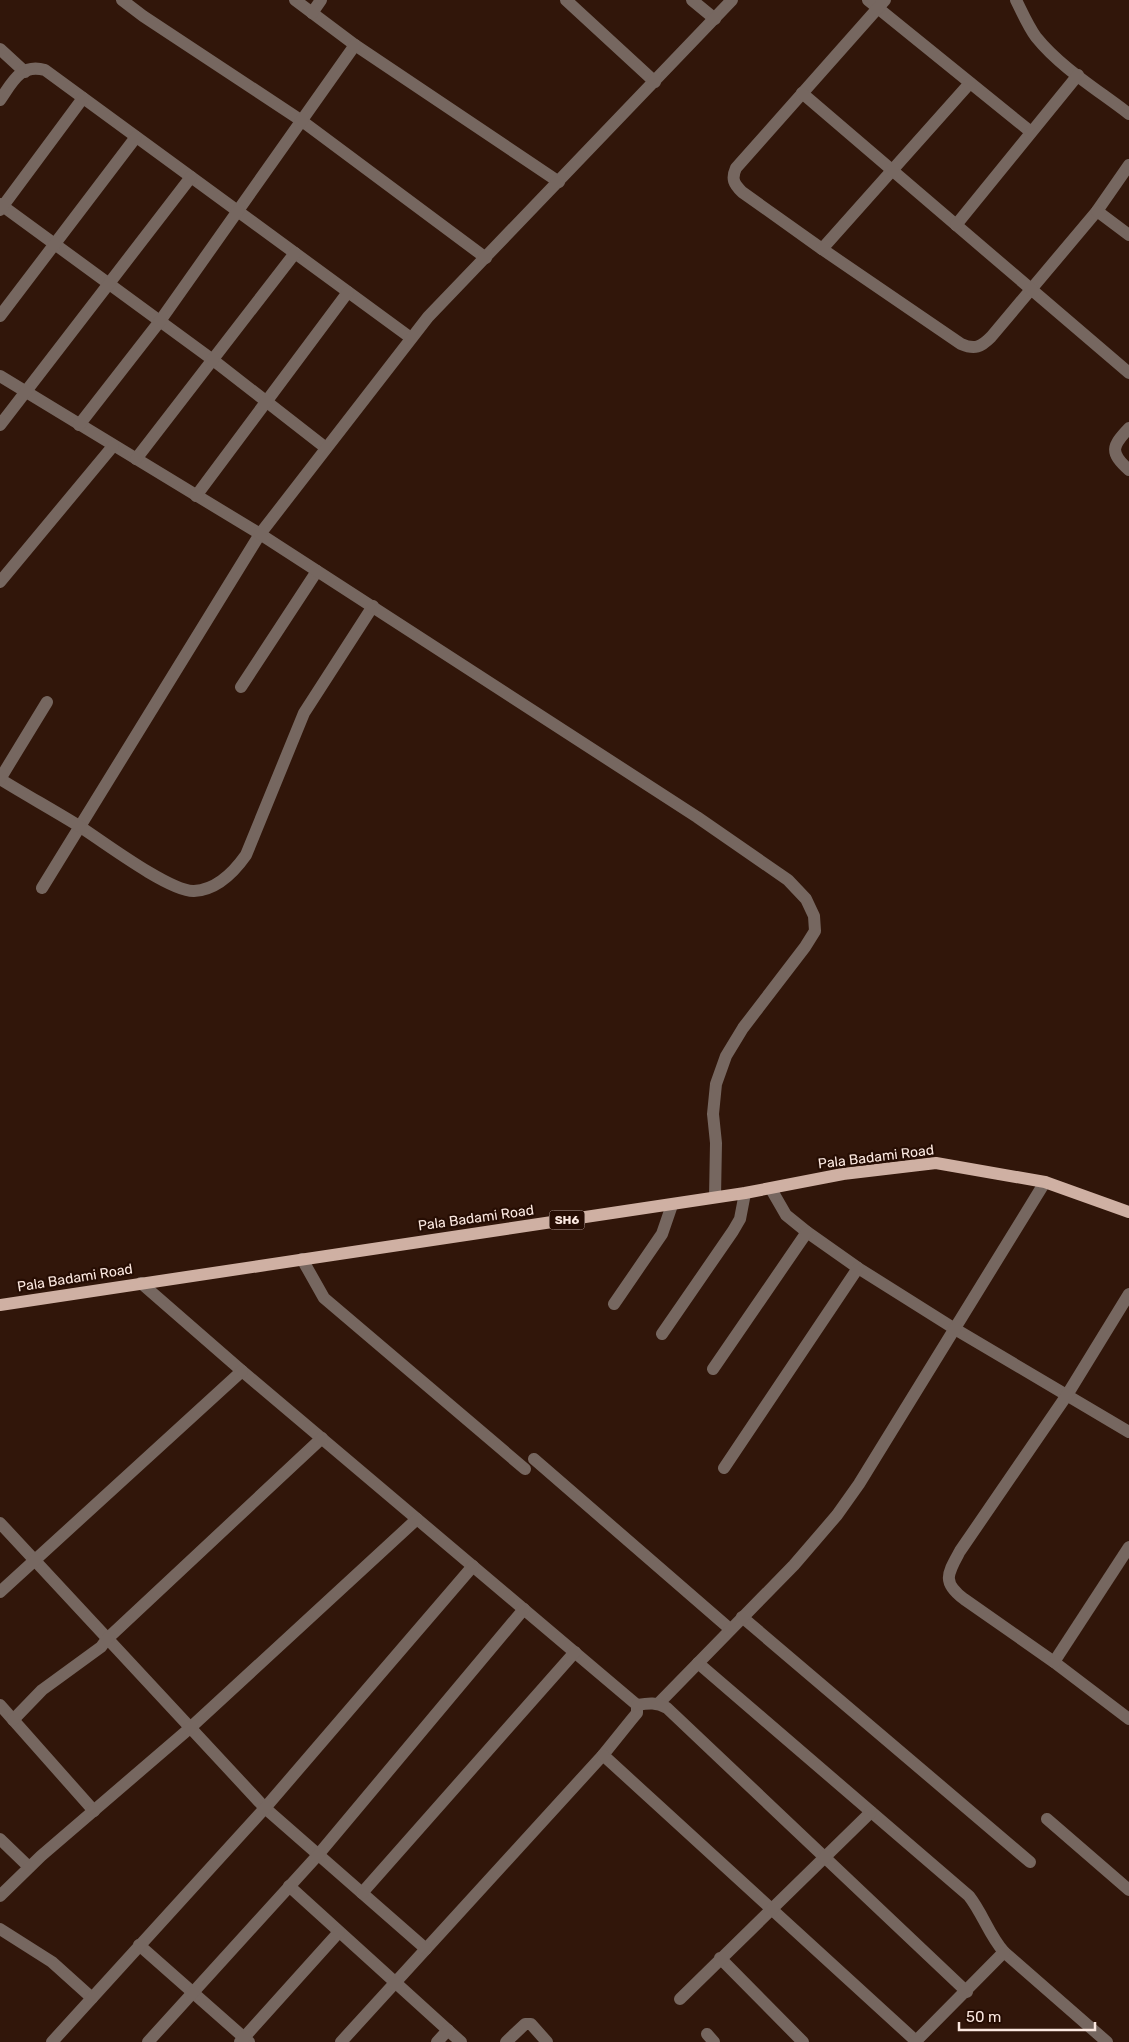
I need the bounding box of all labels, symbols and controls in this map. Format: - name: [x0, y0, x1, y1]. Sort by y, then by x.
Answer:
- street label: Pala Badami Road: [817, 1141, 935, 1173]
- street label: Pala Badami Road: [417, 1201, 535, 1235]
- road number: SH6: [550, 1210, 584, 1230]
- street label: Pala Badami Road: [16, 1260, 134, 1296]
- scale bar: [959, 2000, 1095, 2032]
- text: 50 m: [966, 2008, 1001, 2026]

